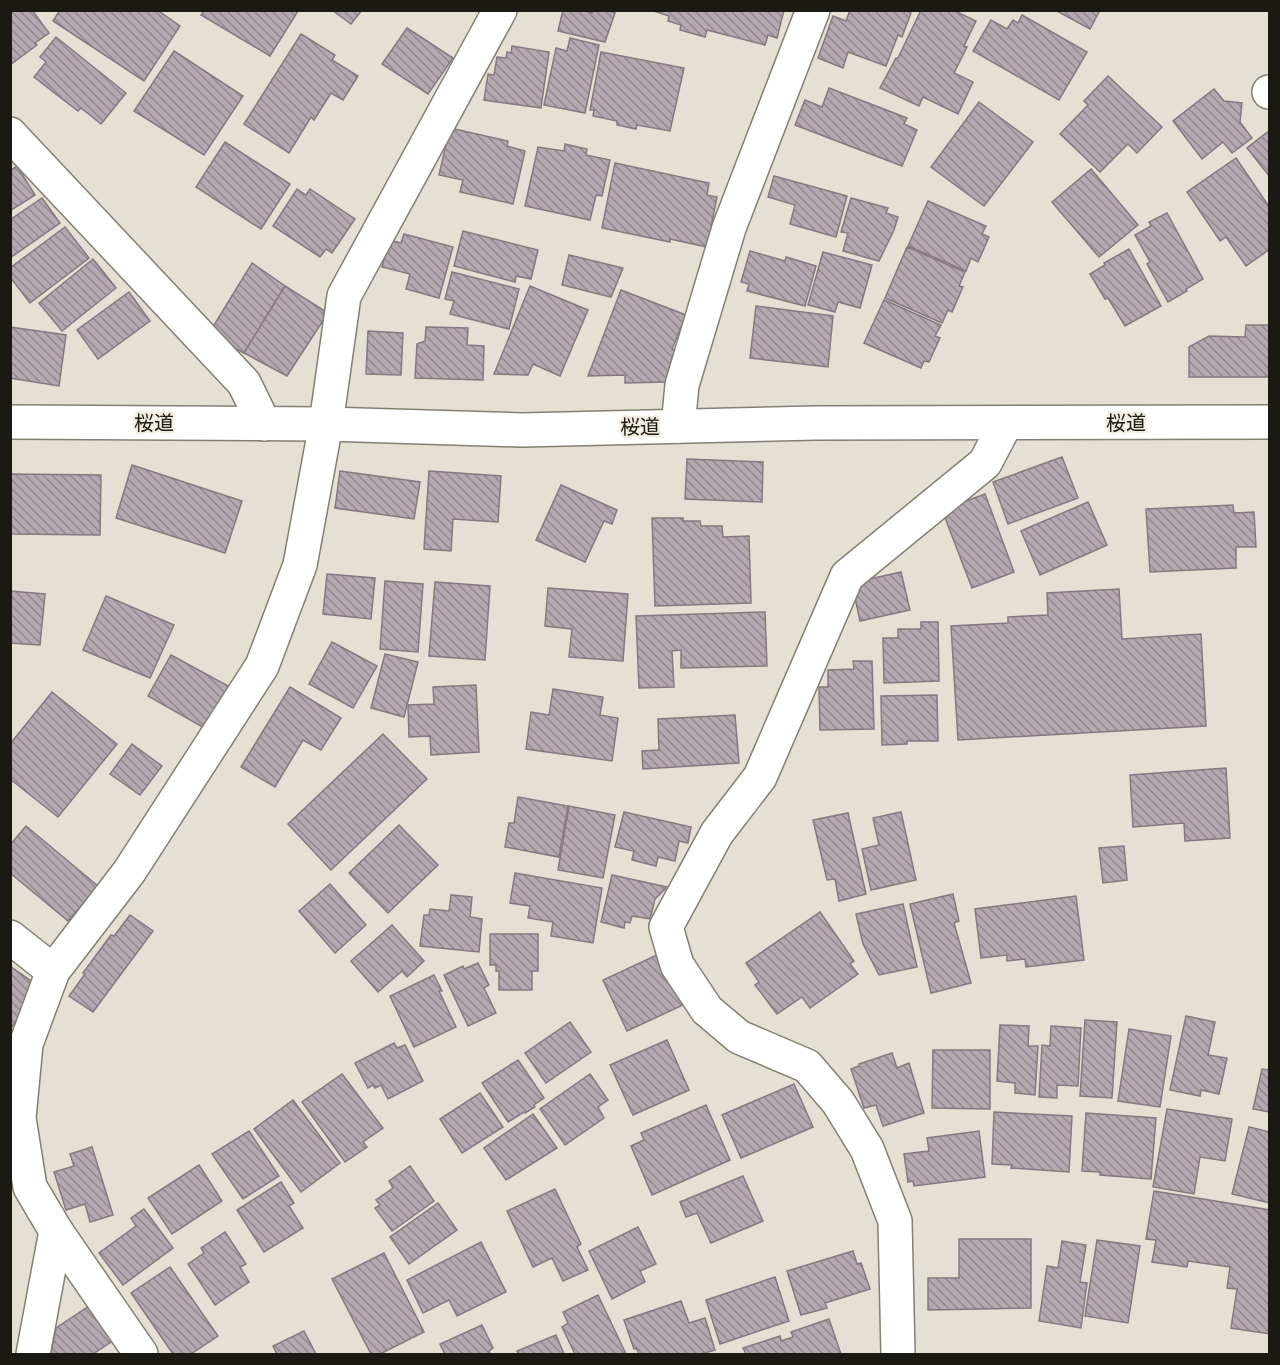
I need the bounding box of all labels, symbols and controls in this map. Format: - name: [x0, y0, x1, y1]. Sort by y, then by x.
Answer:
- street label: 桜道: [134, 411, 174, 435]
- street label: 桜道: [1106, 411, 1146, 435]
- street label: 桜道: [620, 415, 660, 439]

